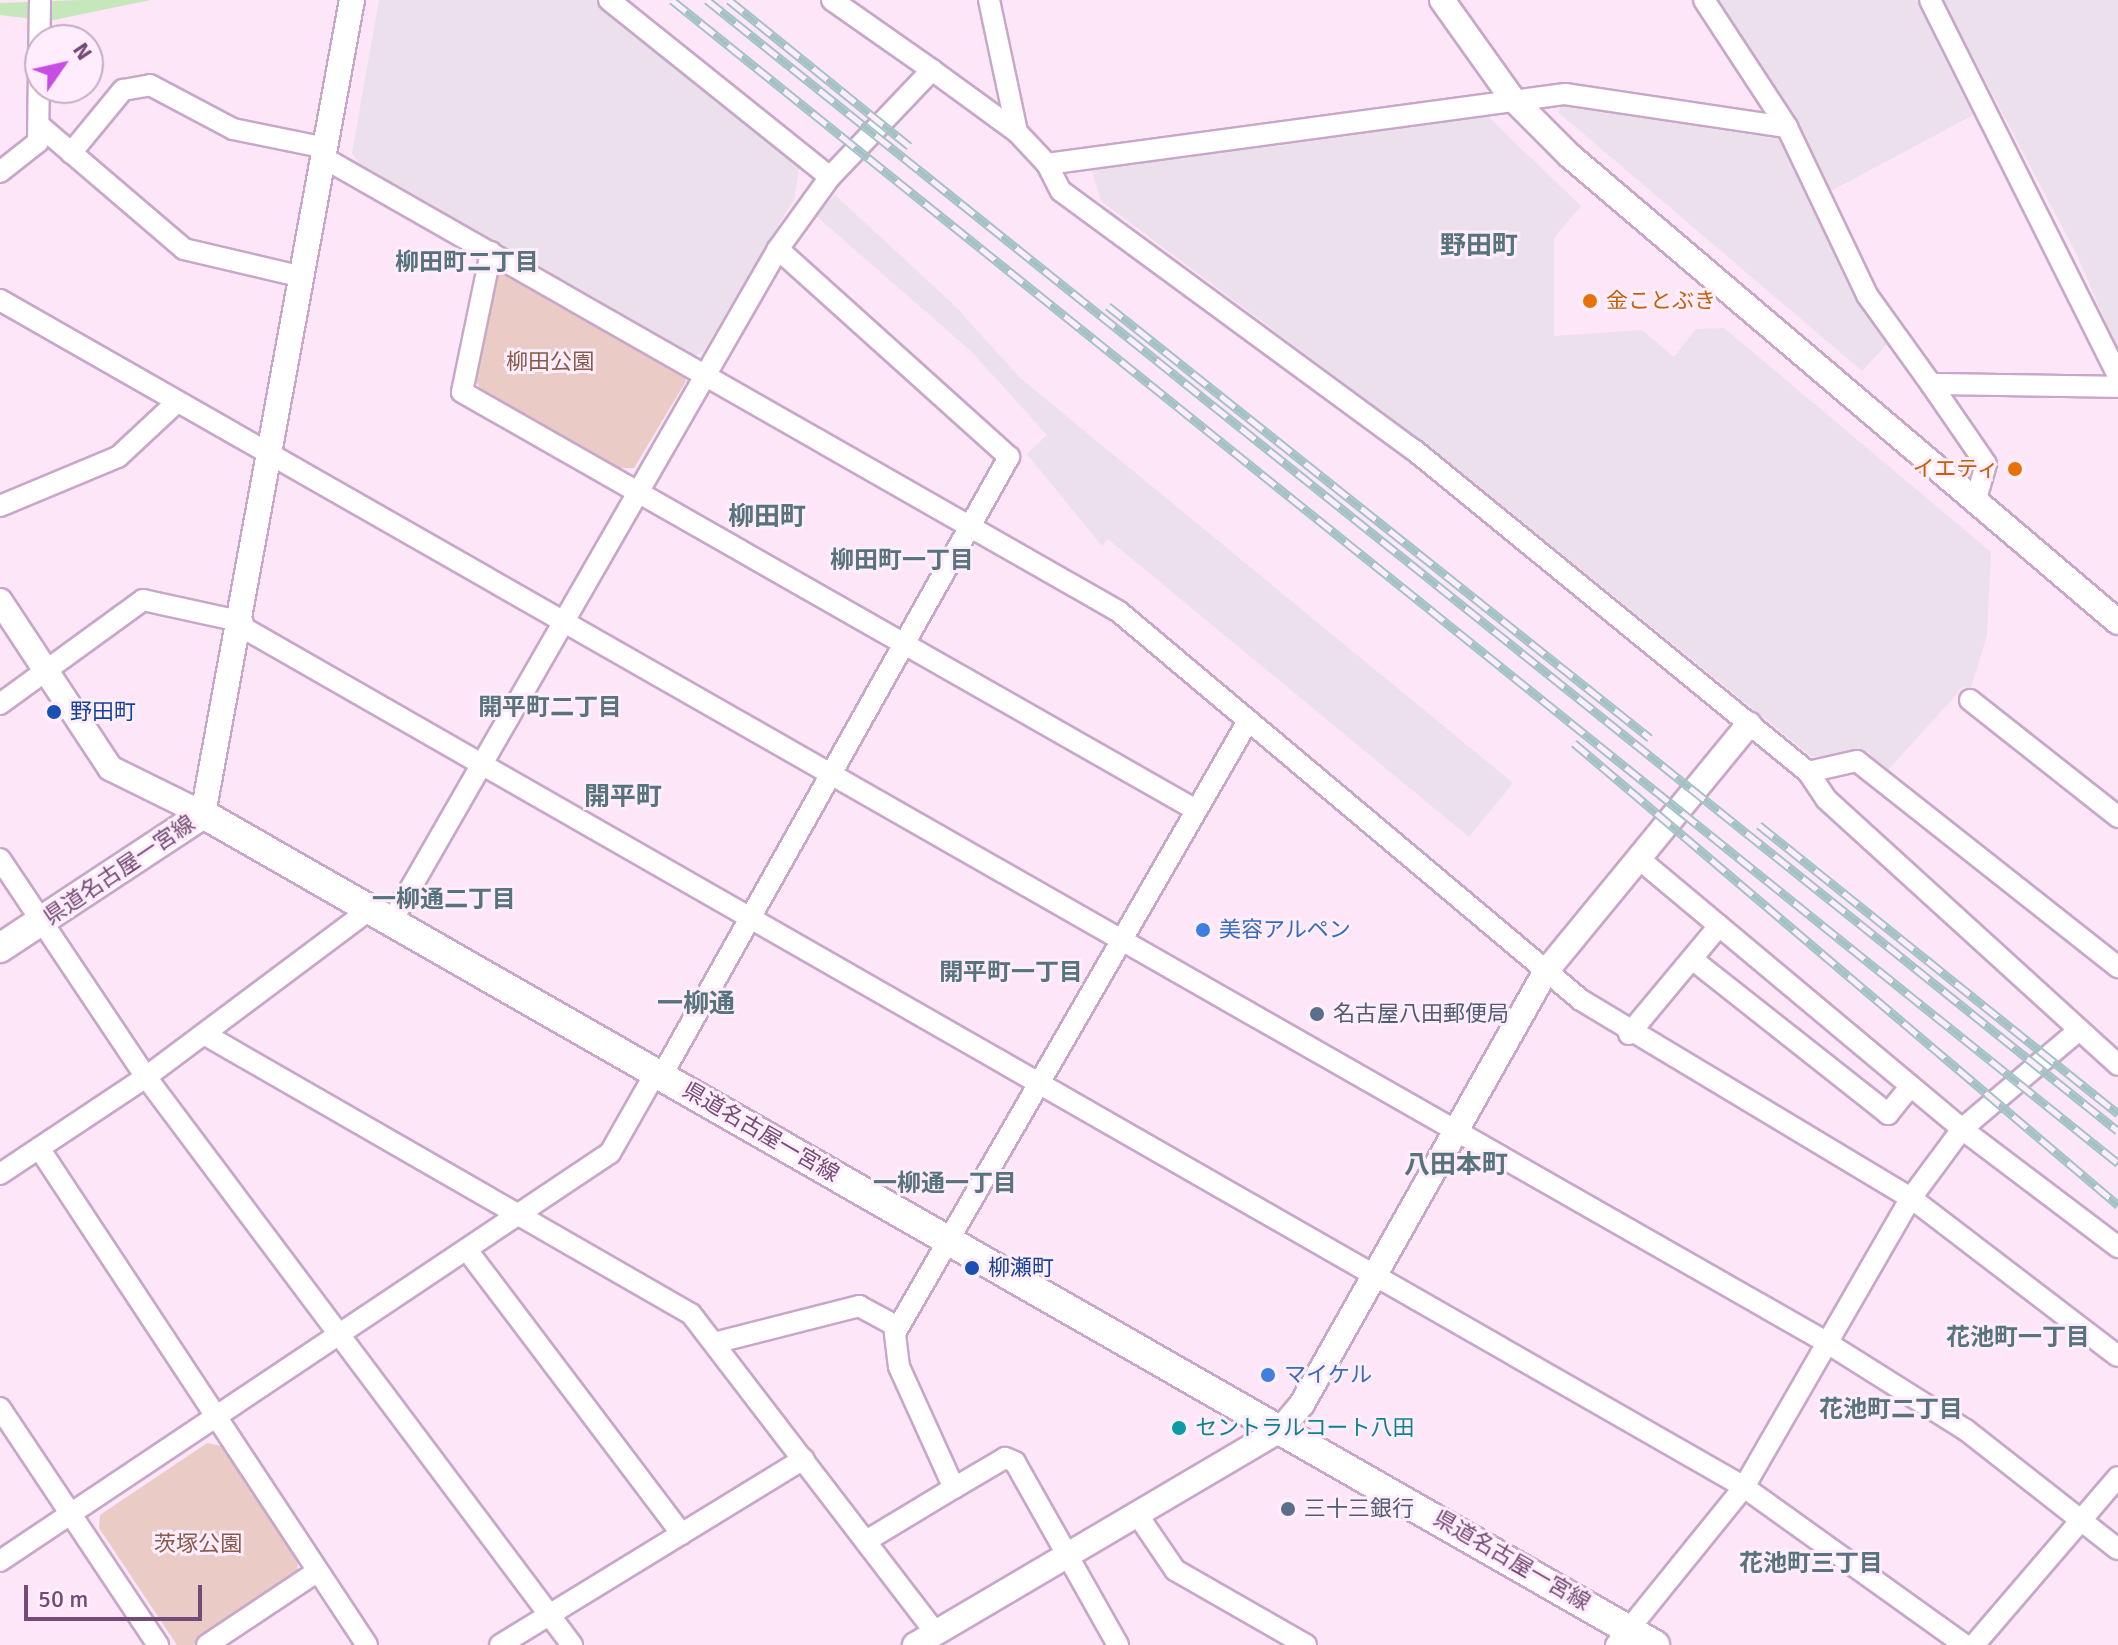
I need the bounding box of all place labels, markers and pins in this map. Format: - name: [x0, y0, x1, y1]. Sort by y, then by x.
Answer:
- place label: 金ことぶき: [1606, 288, 1716, 314]
- marker: 金ことぶき: [1581, 292, 1599, 310]
- place label: イエティ: [1911, 456, 1999, 482]
- marker: イエティ: [2006, 460, 2024, 478]
- place label: 野田町: [70, 699, 136, 725]
- marker: 野田町: [45, 703, 63, 721]
- place label: 美容アルペン: [1219, 917, 1351, 943]
- marker: 美容アルペン: [1194, 921, 1212, 939]
- place label: 名古屋八田郵便局: [1333, 1001, 1509, 1027]
- marker: 名古屋八田郵便局: [1308, 1005, 1326, 1023]
- place label: 柳瀬町: [988, 1255, 1054, 1281]
- marker: 柳瀬町: [963, 1259, 981, 1277]
- place label: マイケル: [1284, 1362, 1372, 1388]
- marker: マイケル: [1259, 1366, 1277, 1384]
- place label: セントラルコート八田: [1195, 1415, 1415, 1441]
- marker: セントラルコート八田: [1170, 1419, 1188, 1437]
- place label: 三十三銀行: [1304, 1496, 1414, 1522]
- marker: 三十三銀行: [1279, 1500, 1297, 1518]

